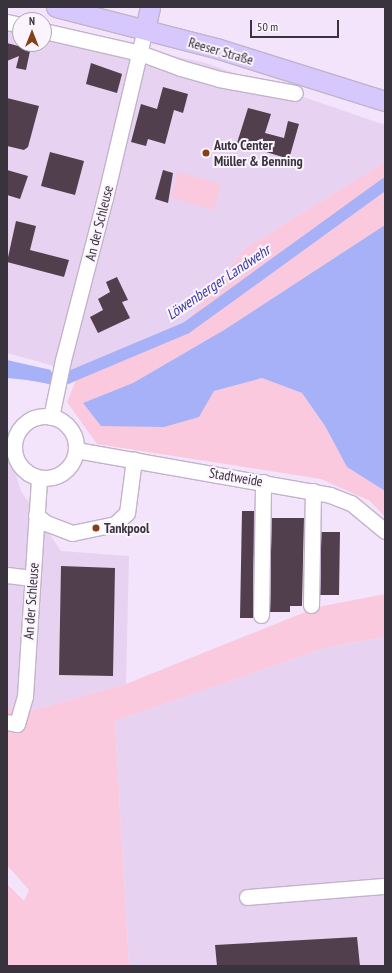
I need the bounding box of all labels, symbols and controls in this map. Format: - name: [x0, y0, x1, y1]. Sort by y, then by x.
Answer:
- north arrow: [12, 12, 52, 52]
- scale bar: [252, 12, 341, 38]
- text: N: [29, 14, 35, 28]
- text: 50 m: [257, 19, 278, 34]
- street label: Reeser Straße: [187, 34, 255, 68]
- place label: Auto Center Müller & Benning: [214, 137, 303, 170]
- marker: Auto Center Müller & Benning: [201, 148, 211, 158]
- street label: An der Schleuse: [82, 184, 116, 262]
- water label: Löwenberger Landwehr: [163, 241, 273, 323]
- street label: Stadtweide: [208, 464, 264, 490]
- place label: Tankpool: [104, 520, 149, 536]
- marker: Tankpool: [91, 523, 101, 533]
- street label: An der Schleuse: [20, 562, 42, 640]

